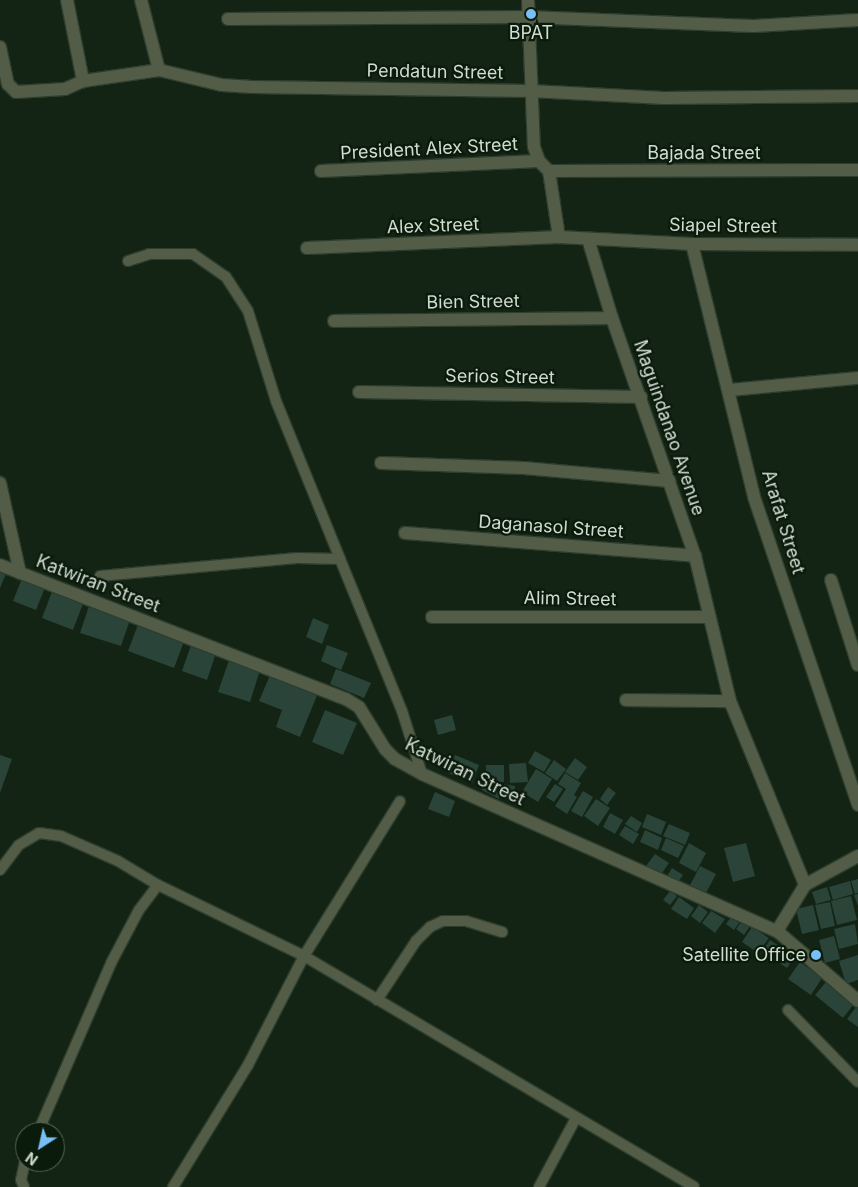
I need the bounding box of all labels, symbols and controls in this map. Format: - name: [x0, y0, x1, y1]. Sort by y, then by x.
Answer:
- marker: BPAT: [525, 8, 537, 20]
- place label: BPAT: [509, 22, 553, 44]
- street label: Pendatun Street: [366, 60, 504, 84]
- street label: President Alex Street: [340, 134, 518, 164]
- street label: Bajada Street: [647, 142, 761, 164]
- street label: Alex Street: [386, 214, 480, 238]
- street label: Siapel Street: [669, 214, 777, 238]
- street label: Bien Street: [426, 290, 520, 314]
- street label: Maguindanao Avenue: [629, 337, 709, 519]
- street label: Serios Street: [445, 365, 555, 389]
- street label: Arafat Street: [757, 467, 809, 577]
- street label: Daganasol Street: [478, 511, 624, 543]
- street label: Katwiran Street: [33, 550, 163, 618]
- street label: Alim Street: [523, 587, 617, 611]
- street label: Katwiran Street: [401, 734, 529, 810]
- place label: Satellite Office: [682, 944, 806, 966]
- marker: Satellite Office: [810, 949, 822, 961]
- north arrow: [15, 1122, 65, 1172]
- text: N: [22, 1149, 41, 1169]

